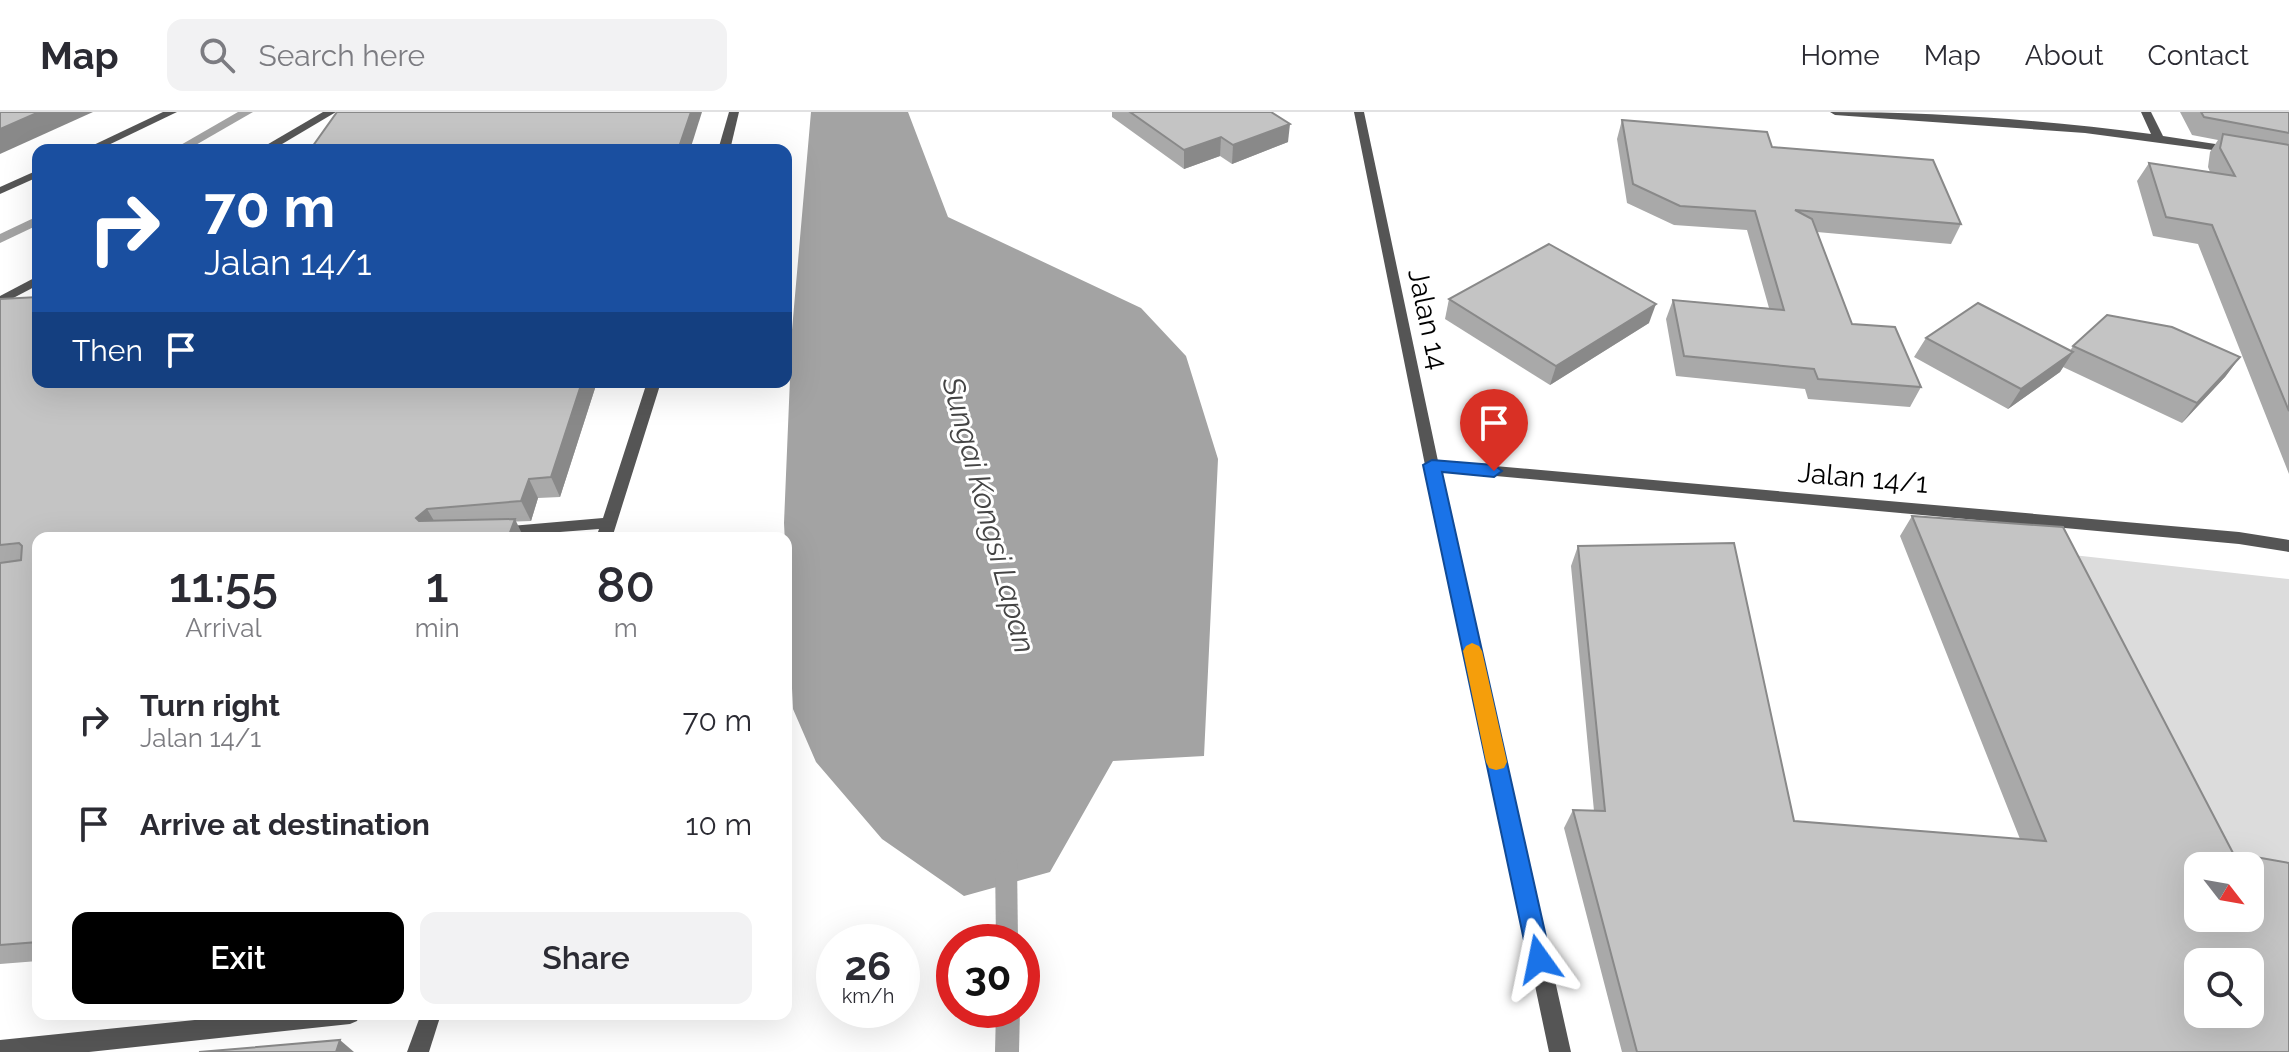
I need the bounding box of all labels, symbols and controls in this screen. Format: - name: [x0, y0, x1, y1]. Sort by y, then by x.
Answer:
- search box: [167, 19, 727, 91]
- text: Map: [40, 33, 119, 78]
- icon: search: [195, 33, 239, 77]
- text: Search here: [259, 38, 425, 73]
- text: Home: [1800, 39, 1880, 72]
- text: Map: [1924, 39, 1981, 72]
- text: About: [2025, 39, 2104, 72]
- text: Contact: [2148, 39, 2249, 72]
- text: 70 m: [204, 174, 335, 240]
- icon: right: [72, 176, 176, 280]
- text: Jalan 14/1: [204, 241, 372, 283]
- street label: Jalan 14: [1401, 266, 1455, 372]
- icon: arrive: [159, 328, 203, 372]
- text: Then: [72, 333, 143, 368]
- water label: Sungai Kongsi Lapan: [935, 372, 1043, 657]
- pin: [1460, 389, 1528, 471]
- icon: arrive: [1472, 401, 1516, 445]
- street label: Jalan 14/1: [1797, 456, 1929, 500]
- text: 11:55: [169, 557, 278, 613]
- text: 1: [426, 557, 449, 613]
- text: 80: [597, 557, 655, 613]
- text: Arrival: [185, 613, 262, 643]
- text: min: [415, 613, 460, 643]
- text: m: [614, 613, 638, 643]
- text: Turn right: [140, 688, 280, 723]
- icon: right: [72, 698, 116, 742]
- text: 70 m: [682, 703, 752, 738]
- text: Jalan 14/1: [140, 723, 261, 753]
- icon: arrive: [72, 802, 116, 846]
- text: Arrive at destination: [140, 807, 430, 842]
- text: 10 m: [686, 807, 752, 842]
- north arrow: [2184, 852, 2264, 932]
- map controls: [2184, 852, 2264, 1028]
- button: Exit: [72, 912, 404, 1004]
- button: Share: [420, 912, 752, 1004]
- position arrow: [1497, 917, 1581, 1001]
- speed limit sign: 30: [936, 924, 1040, 1028]
- text: 26: [845, 942, 891, 989]
- button: search: [2184, 948, 2264, 1028]
- text: km/h: [842, 984, 894, 1008]

